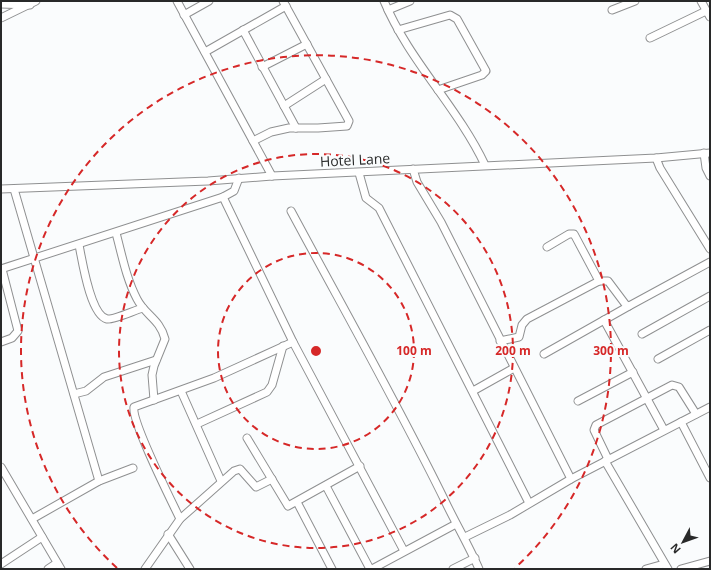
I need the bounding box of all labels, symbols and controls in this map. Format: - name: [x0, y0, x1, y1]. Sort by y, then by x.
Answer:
- street label: Hotel Lane: [319, 148, 391, 171]
- text: 100 m: [396, 342, 432, 359]
- text: 200 m: [495, 342, 531, 359]
- text: 300 m: [593, 342, 629, 359]
- centre of rings: [309, 344, 323, 358]
- north arrow: [663, 522, 703, 562]
- text: N: [666, 541, 684, 557]

